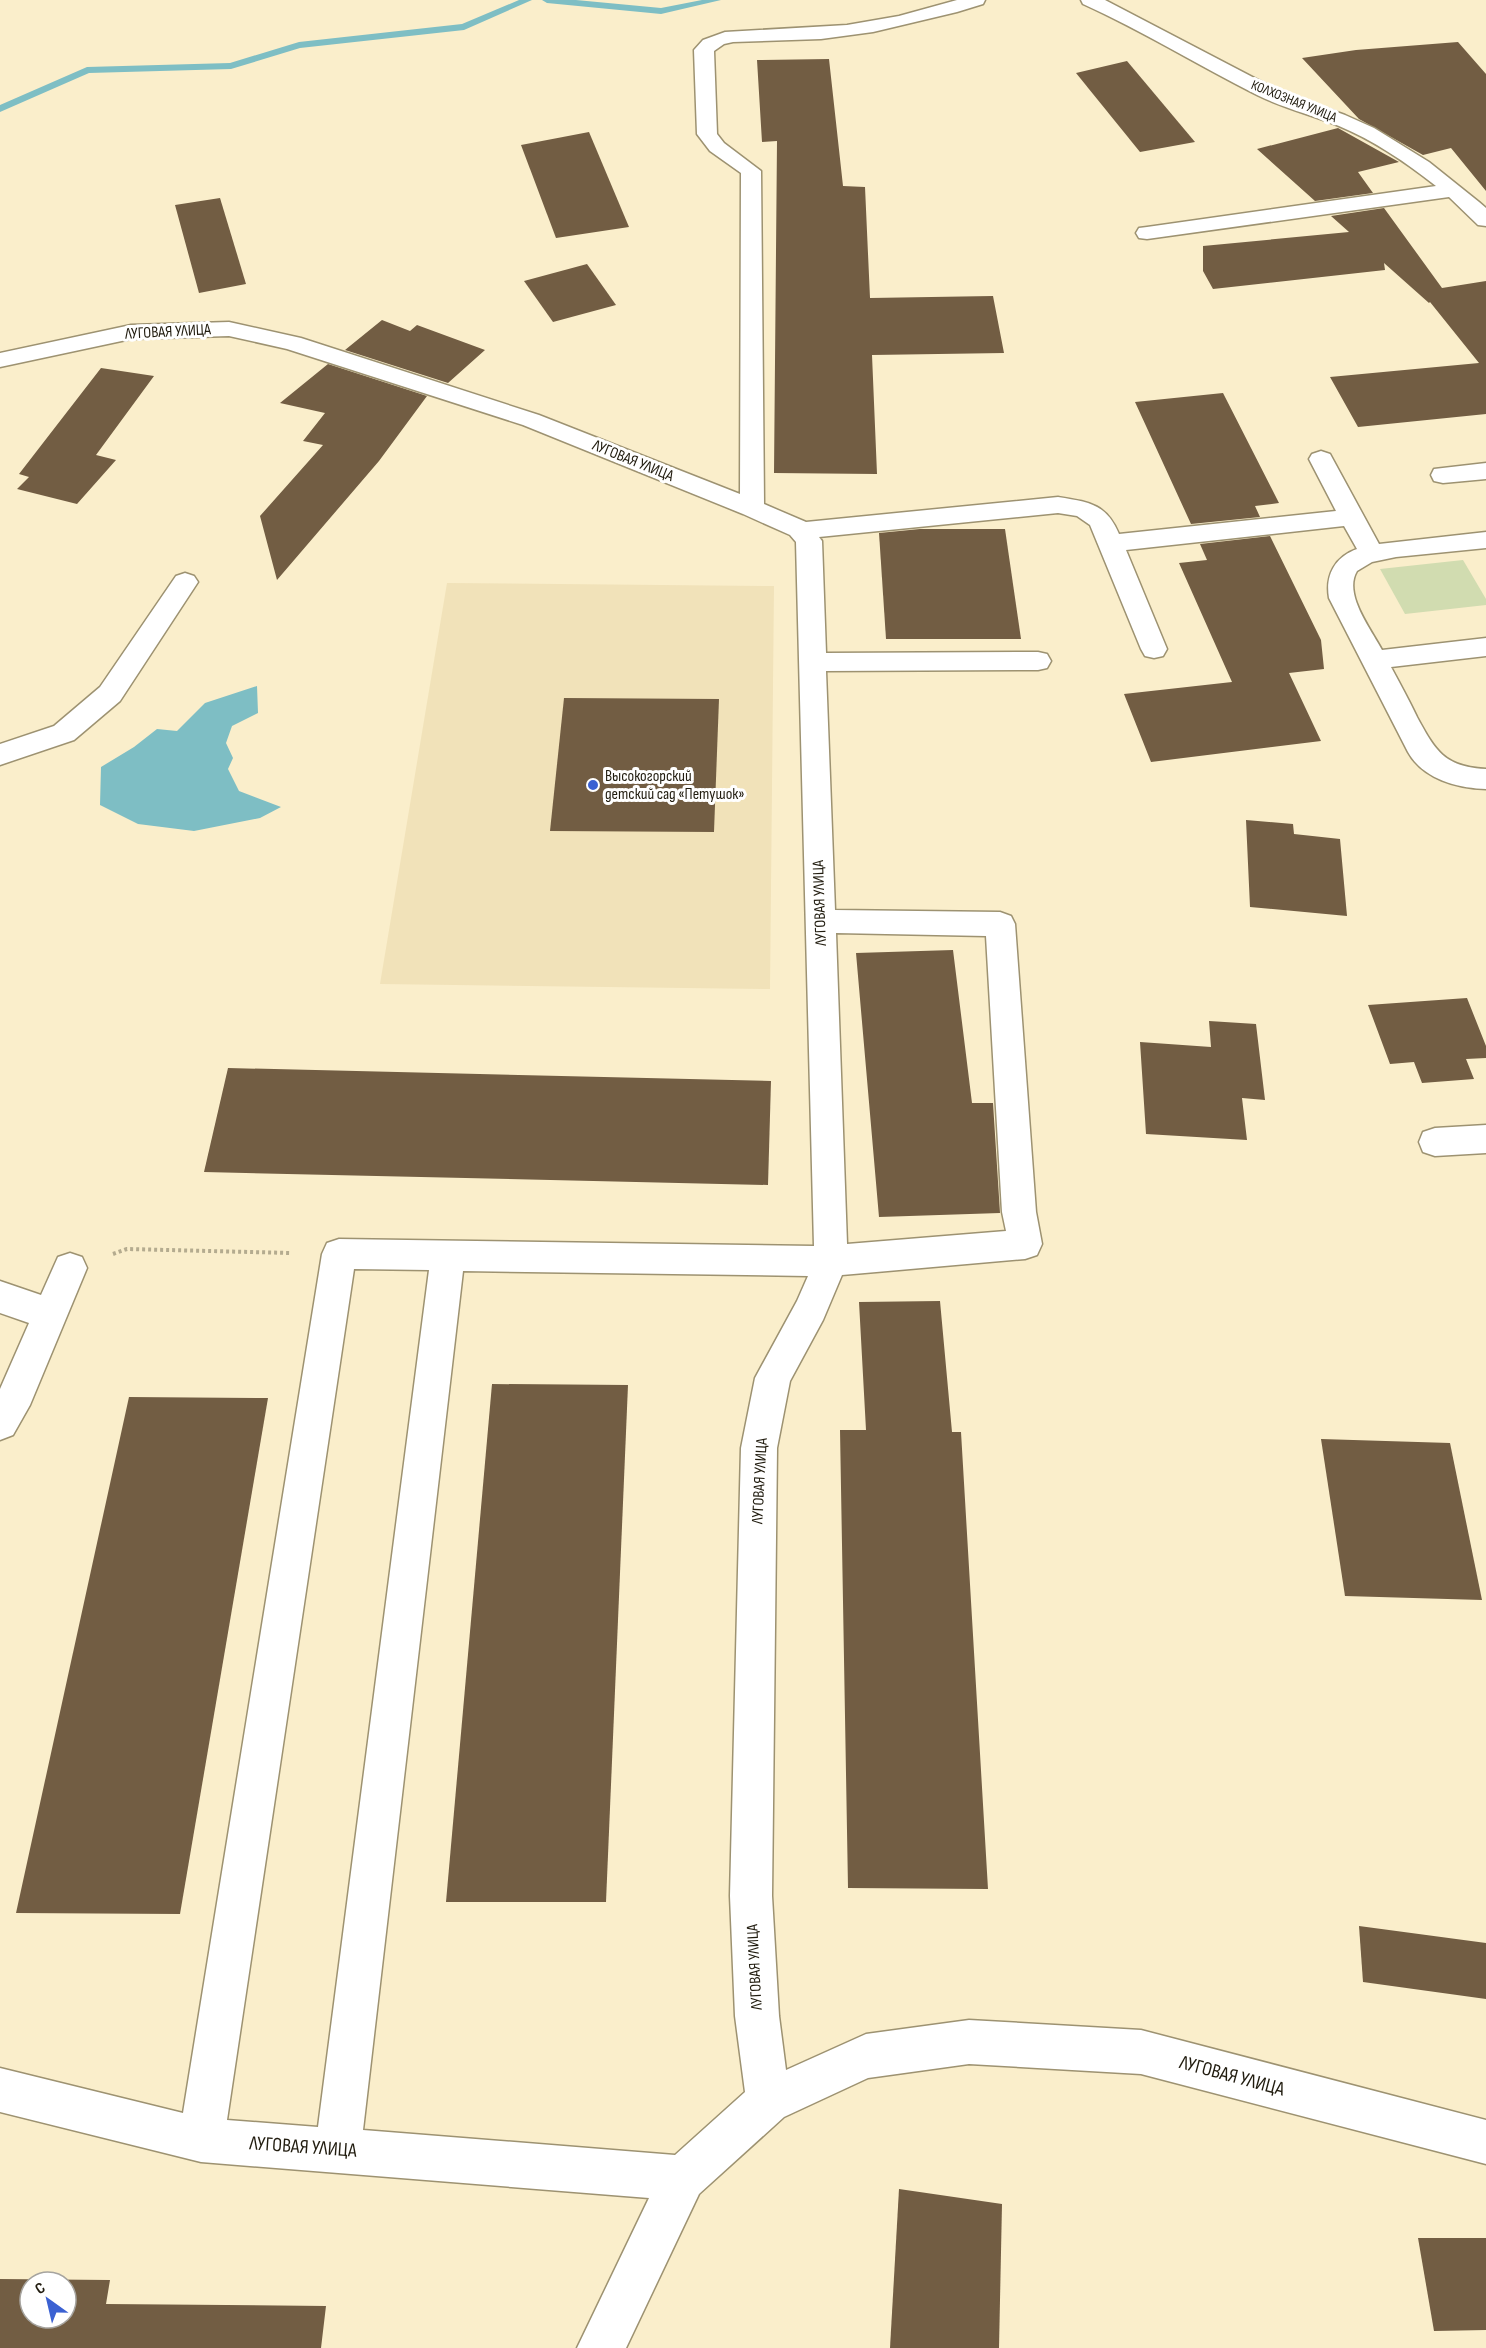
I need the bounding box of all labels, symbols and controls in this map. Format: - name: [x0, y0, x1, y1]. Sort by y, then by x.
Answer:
- street label: КОЛХОЗНАЯ УЛИЦА: [1249, 76, 1340, 126]
- street label: ЛУГОВАЯ УЛИЦА: [124, 320, 212, 344]
- street label: ЛУГОВАЯ УЛИЦА: [589, 436, 677, 486]
- place label: Высокогорский детский сад «Петушок»: [605, 767, 745, 804]
- marker: Высокогорский детский сад «Петушок»: [586, 778, 600, 792]
- street label: ЛУГОВАЯ УЛИЦА: [809, 860, 831, 947]
- street label: ЛУГОВАЯ УЛИЦА: [748, 1437, 772, 1525]
- street label: ЛУГОВАЯ УЛИЦА: [743, 1923, 767, 2011]
- street label: ЛУГОВАЯ УЛИЦА: [1176, 2050, 1287, 2102]
- street label: ЛУГОВАЯ УЛИЦА: [247, 2131, 358, 2163]
- north arrow: [18, 2270, 78, 2330]
- text: С: [32, 2279, 49, 2299]

